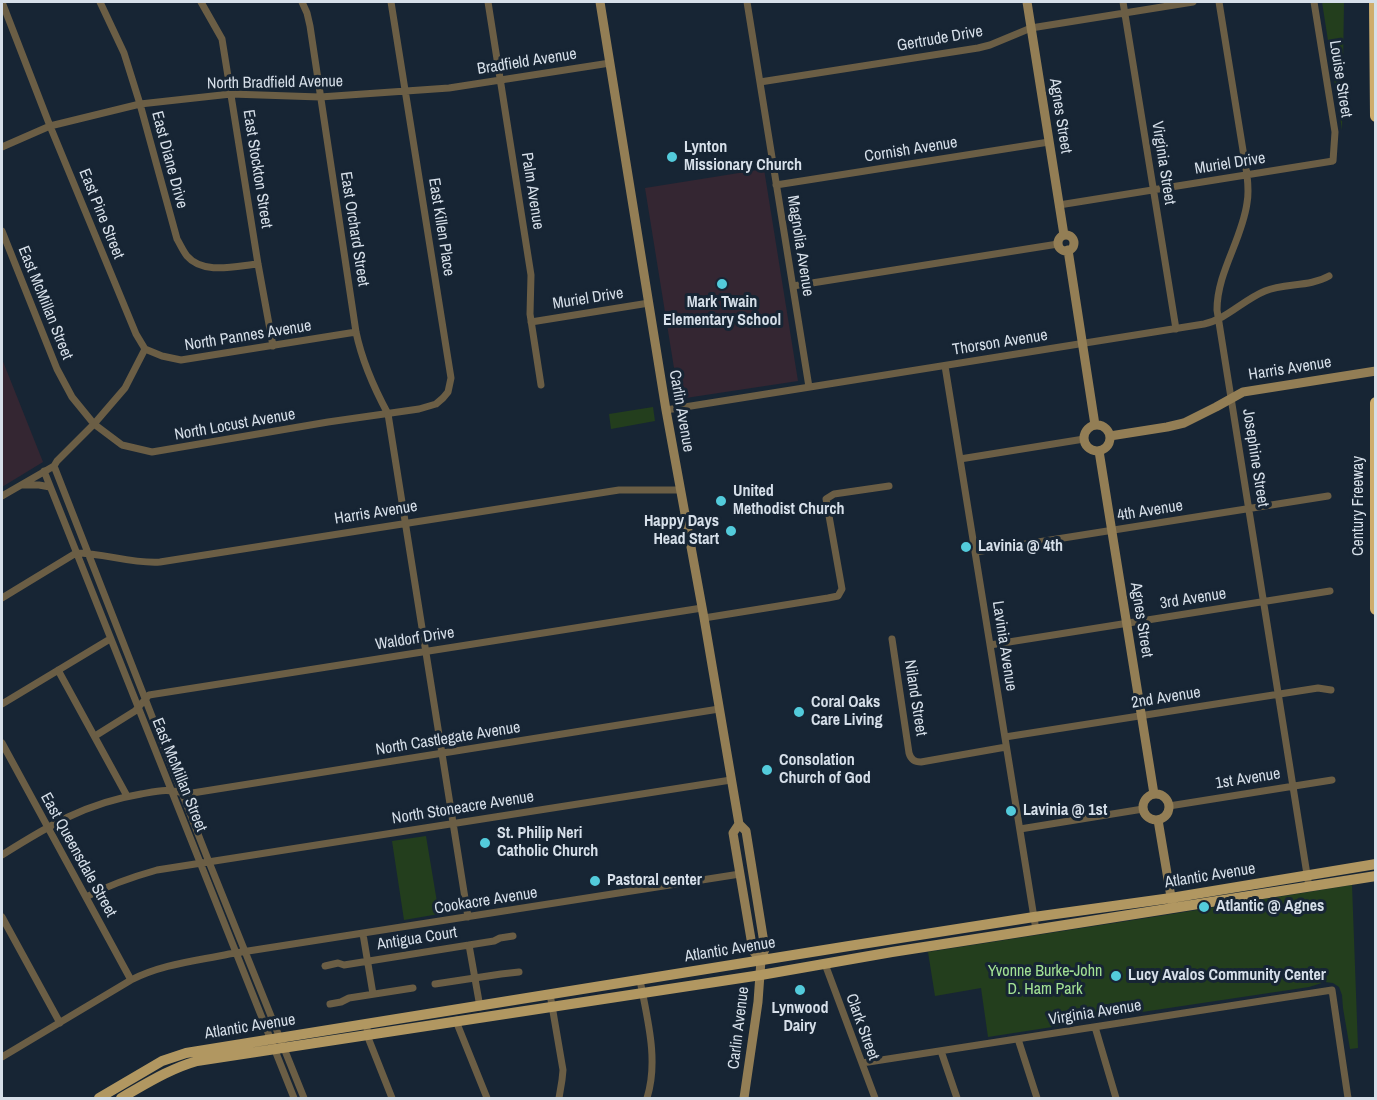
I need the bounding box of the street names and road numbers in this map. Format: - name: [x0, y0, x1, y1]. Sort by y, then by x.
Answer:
- street label: Gertrude Drive: [896, 22, 984, 56]
- street label: Louise Street: [1324, 39, 1356, 119]
- street label: Bradfield Avenue: [476, 45, 578, 79]
- street label: North Bradfield Avenue: [207, 72, 343, 94]
- street label: Agnes Street: [1045, 77, 1075, 155]
- street label: East Stockton Street: [238, 108, 276, 230]
- street label: East Diane Drive: [147, 109, 191, 211]
- street label: Virginia Street: [1147, 120, 1179, 206]
- street label: Cornish Avenue: [863, 133, 959, 167]
- street label: Muriel Drive: [1193, 149, 1267, 179]
- street label: Palm Avenue: [516, 151, 548, 231]
- street label: East Pine Street: [74, 166, 128, 262]
- street label: East Orchard Street: [335, 170, 373, 288]
- street label: East Killen Place: [424, 177, 458, 277]
- street label: Magnolia Avenue: [783, 194, 817, 298]
- street label: East McMillan Street: [13, 243, 77, 363]
- street label: Muriel Drive: [551, 284, 625, 314]
- street label: North Pannes Avenue: [183, 316, 313, 356]
- street label: Thorson Avenue: [951, 326, 1049, 360]
- street label: Harris Avenue: [1247, 353, 1333, 385]
- street label: Carlin Avenue: [664, 369, 698, 453]
- street label: North Locust Avenue: [173, 405, 297, 445]
- street label: Josephine Street: [1238, 408, 1272, 508]
- street label: Century Freeway: [1349, 456, 1369, 556]
- street label: 4th Avenue: [1116, 496, 1184, 526]
- street label: Harris Avenue: [333, 497, 419, 529]
- street label: Agnes Street: [1126, 581, 1156, 659]
- street label: 3rd Avenue: [1158, 584, 1228, 614]
- street label: Lavinia Avenue: [987, 600, 1021, 692]
- street label: Waldorf Drive: [374, 623, 456, 655]
- street label: Niland Street: [900, 659, 930, 737]
- street label: 2nd Avenue: [1130, 683, 1202, 713]
- street label: East McMillan Street: [147, 715, 211, 835]
- street label: North Castlegate Avenue: [374, 718, 522, 760]
- street label: 1st Avenue: [1214, 764, 1282, 794]
- street label: North Stoneacre Avenue: [391, 787, 535, 829]
- street label: East Queensdale Street: [36, 789, 120, 921]
- street label: Atlantic Avenue: [1163, 859, 1257, 893]
- street label: Cookacre Avenue: [433, 883, 539, 919]
- street label: Antigua Court: [376, 923, 458, 955]
- street label: Atlantic Avenue: [683, 933, 777, 967]
- street label: Carlin Avenue: [724, 986, 754, 1070]
- street label: Clark Street: [841, 991, 883, 1063]
- street label: Virginia Avenue: [1047, 996, 1143, 1030]
- street label: Atlantic Avenue: [203, 1010, 297, 1044]

